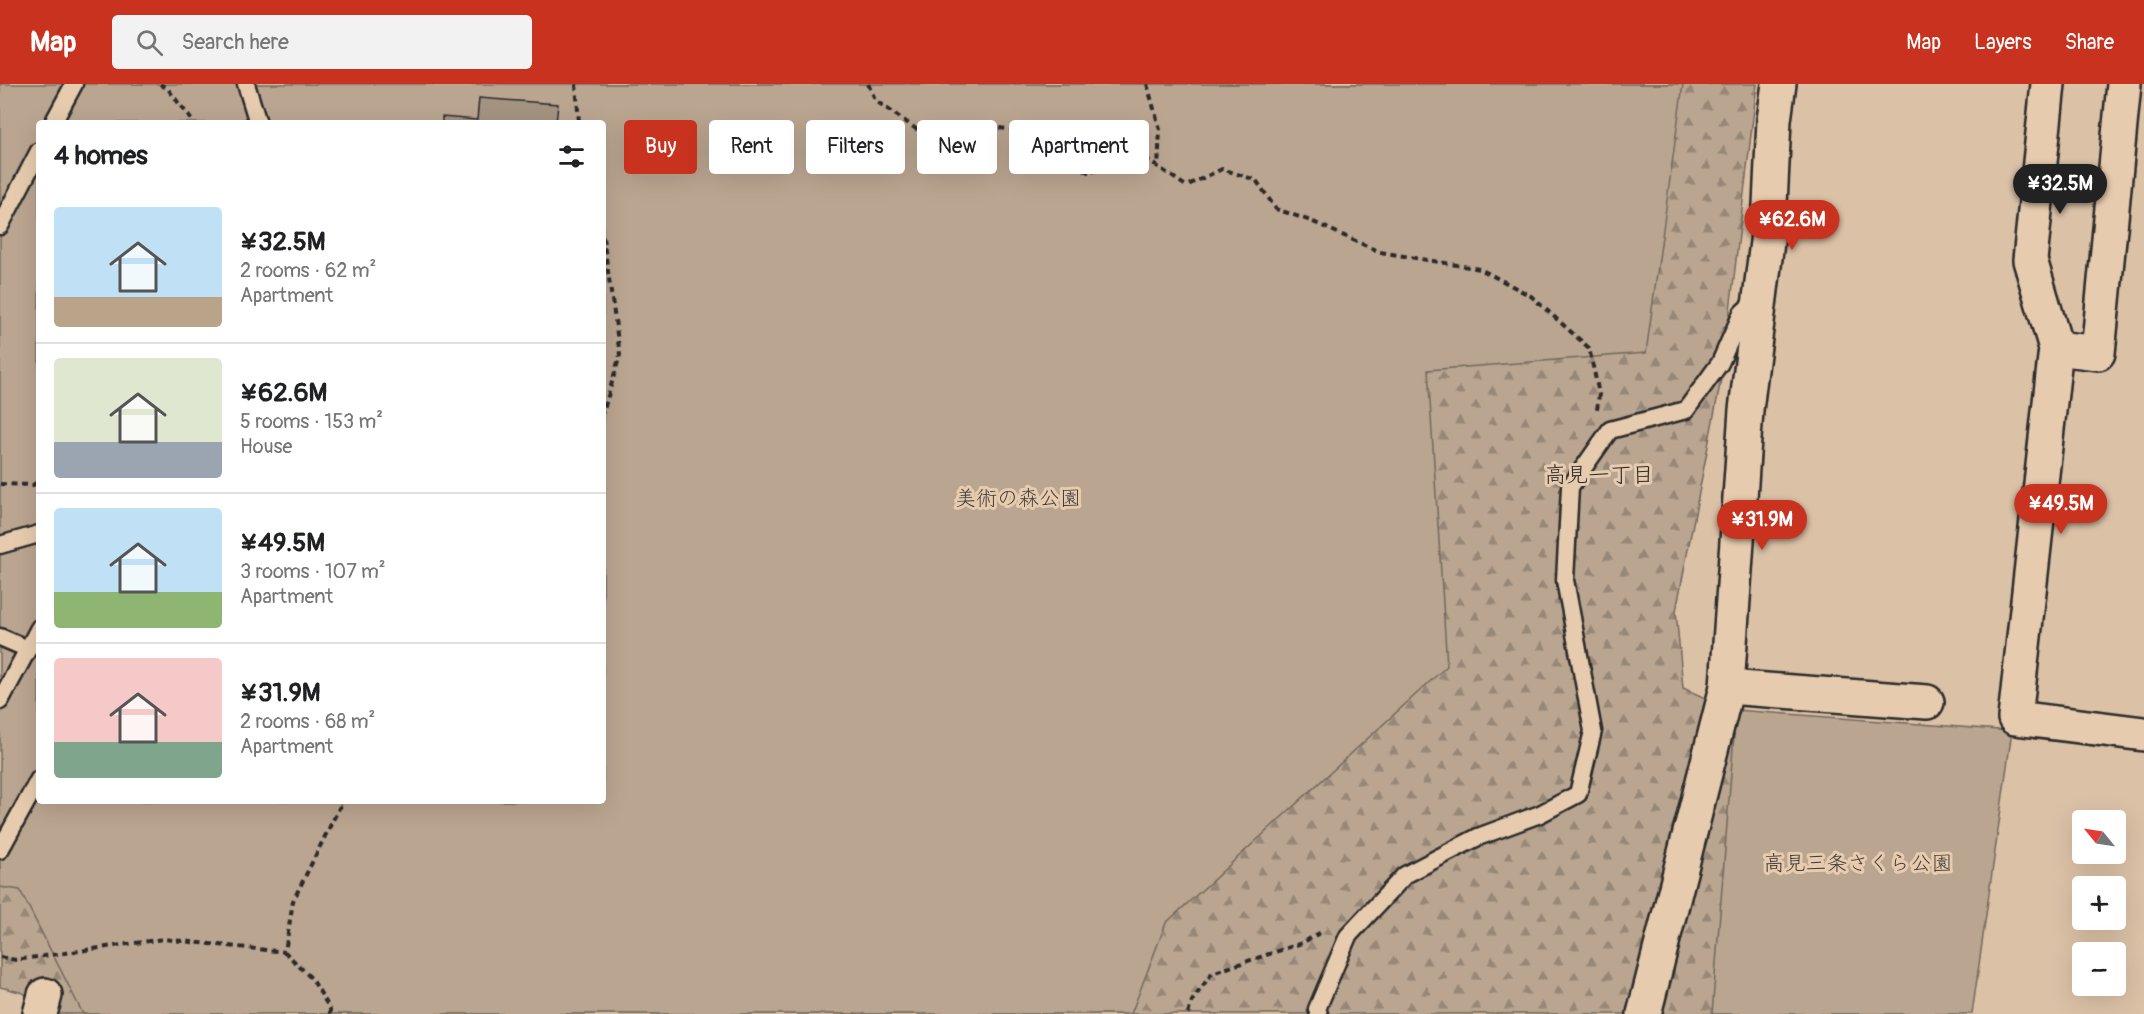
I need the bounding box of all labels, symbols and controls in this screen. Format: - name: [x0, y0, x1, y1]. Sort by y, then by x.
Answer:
- search box: [112, 15, 532, 69]
- text: Map: [30, 25, 76, 60]
- icon: search: [133, 26, 166, 59]
- text: Search here: [181, 28, 289, 56]
- text: Map: [1906, 29, 1941, 56]
- text: Layers: [1974, 29, 2032, 56]
- text: Share: [2065, 29, 2114, 56]
- chip: Buy: [624, 120, 697, 174]
- chip: Rent: [709, 120, 794, 174]
- chip: Filters: [806, 120, 905, 174]
- chip: New: [917, 120, 997, 174]
- chip: Apartment: [1009, 120, 1149, 174]
- text: 4 homes: [54, 140, 148, 172]
- icon: filters: [555, 140, 588, 173]
- pin: ¥32.5M: [2011, 164, 2109, 215]
- text: ¥32.5M: [2027, 171, 2093, 196]
- pin: ¥62.6M: [1743, 200, 1841, 251]
- text: ¥62.6M: [1758, 207, 1826, 232]
- text: ¥32.5M: [240, 226, 326, 258]
- icon: home: [102, 231, 174, 303]
- text: 2 rooms · 62 m²: [240, 258, 376, 283]
- text: Apartment: [240, 283, 333, 308]
- text: ¥62.6M: [240, 377, 327, 409]
- icon: home: [102, 382, 174, 454]
- text: 5 rooms · 153 m²: [240, 409, 383, 434]
- text: House: [240, 434, 292, 459]
- district label: 高見一丁目: [1544, 461, 1654, 489]
- pin: ¥49.5M: [2012, 484, 2110, 535]
- park label: 美術の森公園: [955, 485, 1081, 512]
- text: ¥49.5M: [2028, 491, 2094, 516]
- pin: ¥31.9M: [1713, 500, 1811, 551]
- text: ¥31.9M: [1731, 507, 1793, 532]
- text: ¥49.5M: [240, 527, 325, 559]
- icon: home: [102, 532, 174, 604]
- text: 3 rooms · 107 m²: [240, 559, 386, 584]
- text: Apartment: [240, 584, 333, 609]
- text: ¥31.9M: [240, 677, 321, 709]
- icon: home: [102, 682, 174, 754]
- text: 2 rooms · 68 m²: [240, 709, 375, 734]
- text: Apartment: [240, 734, 333, 759]
- north arrow: [2072, 810, 2126, 864]
- map controls: [2072, 810, 2126, 996]
- park label: 高見三条さくら公園: [1764, 850, 1953, 877]
- button: +: [2072, 876, 2126, 930]
- button: −: [2072, 942, 2126, 996]

